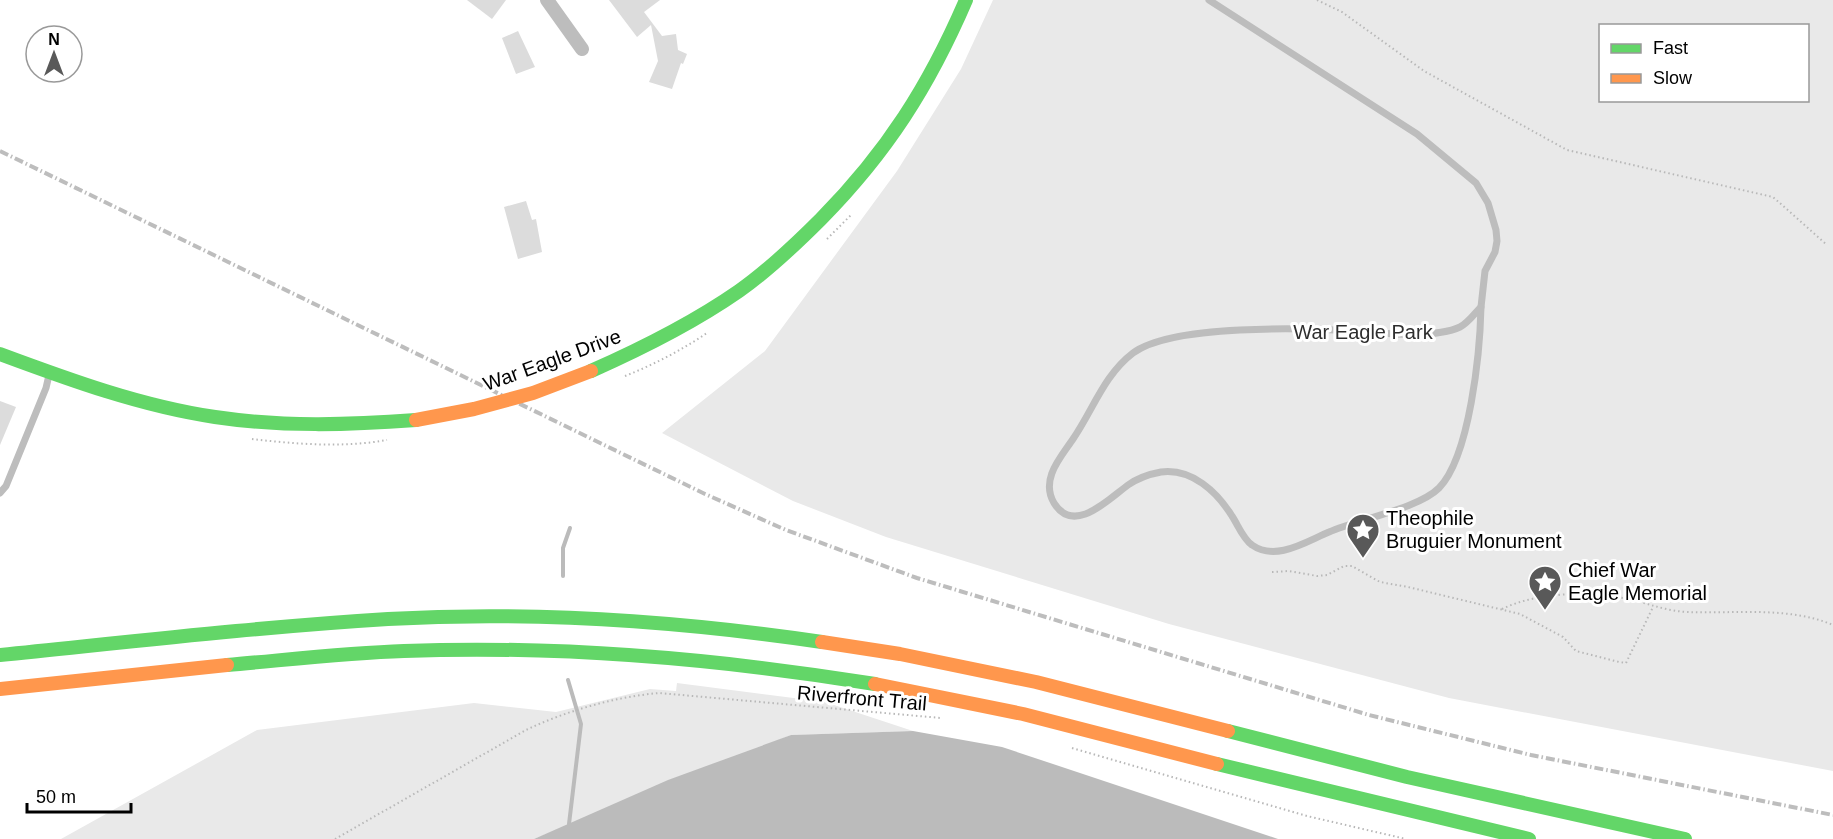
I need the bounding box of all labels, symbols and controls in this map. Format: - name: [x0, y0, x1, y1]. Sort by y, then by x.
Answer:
- north arrow: [24, 24, 84, 84]
- legend: [1599, 24, 1809, 102]
- text: N: [48, 31, 60, 48]
- text: Fast: [1653, 38, 1688, 58]
- text: Slow: [1653, 68, 1693, 88]
- park label: War Eagle Park: [1293, 321, 1434, 343]
- street label: War Eagle Drive: [480, 325, 624, 395]
- place label: Theophile Bruguier Monument: [1386, 507, 1562, 552]
- place icon: Theophile Bruguier Monument: [1345, 512, 1381, 559]
- place label: Chief War Eagle Memorial: [1568, 559, 1707, 604]
- place icon: Chief War Eagle Memorial: [1527, 564, 1563, 611]
- street label: Riverfront Trail: [796, 681, 928, 715]
- scale bar: [27, 776, 130, 814]
- text: 50 m: [36, 787, 76, 807]

